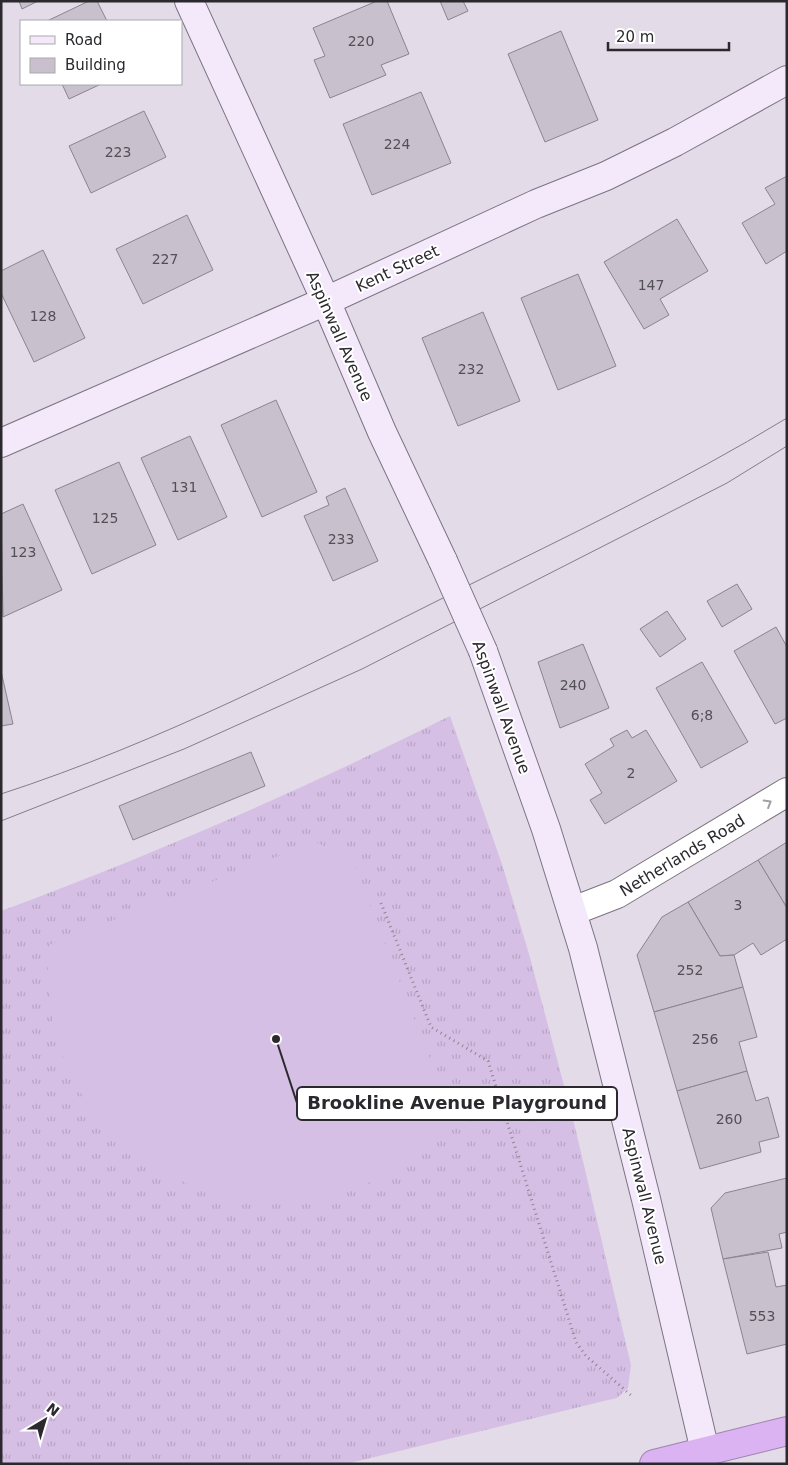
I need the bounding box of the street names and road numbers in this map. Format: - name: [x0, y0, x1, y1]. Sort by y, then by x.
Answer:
- street label: Kent Street: [353, 241, 442, 296]
- street label: Aspinwall Avenue: [302, 268, 377, 404]
- street label: Aspinwall Avenue: [469, 638, 534, 776]
- street label: Netherlands Road: [616, 811, 748, 900]
- street label: Aspinwall Avenue: [618, 1126, 671, 1267]

